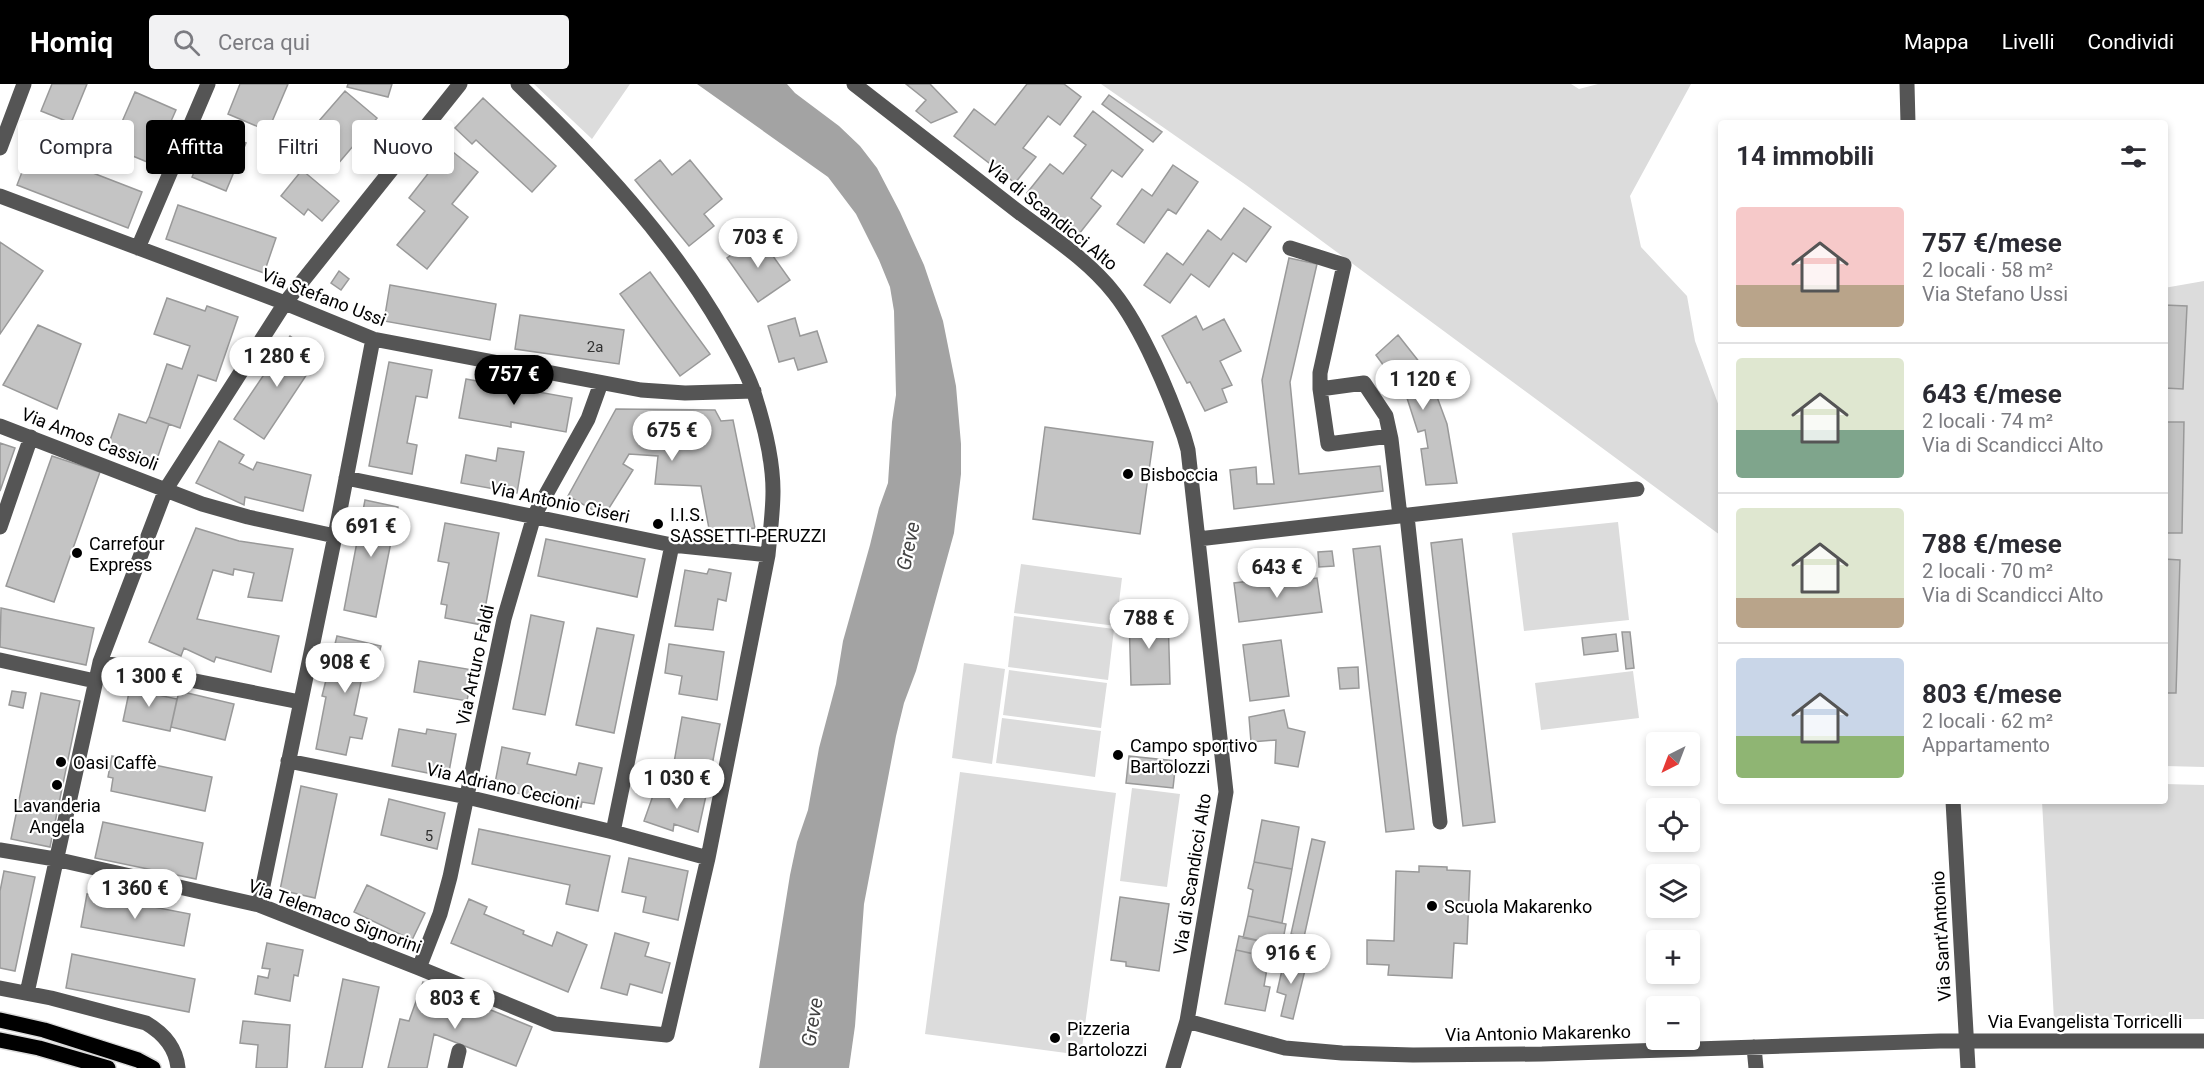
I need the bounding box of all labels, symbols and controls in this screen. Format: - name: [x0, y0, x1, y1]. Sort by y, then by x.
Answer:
- search box: [149, 15, 569, 69]
- text: Homiq: [30, 26, 113, 59]
- icon: search: [170, 26, 203, 59]
- text: Cerca qui: [218, 30, 310, 55]
- text: Mappa: [1904, 30, 1969, 54]
- text: Livelli: [2002, 30, 2055, 54]
- text: Condividi: [2088, 30, 2174, 54]
- chip: Compra: [18, 120, 134, 174]
- chip: Affitta: [146, 120, 245, 174]
- chip: Filtri: [257, 120, 340, 174]
- chip: Nuovo: [352, 120, 454, 174]
- icon: filters: [2117, 140, 2150, 173]
- text: 14 immobili: [1736, 141, 1874, 171]
- street label: Via di Scandicci Alto: [982, 155, 1122, 275]
- pin: 703 €: [716, 218, 800, 269]
- text: 703 €: [733, 225, 783, 249]
- text: 757 €/mese: [1922, 228, 2062, 258]
- icon: home: [1784, 231, 1856, 303]
- text: 2 locali · 58 m²: [1922, 258, 2053, 282]
- street label: Via Stefano Ussi: [259, 264, 389, 330]
- text: Via Stefano Ussi: [1922, 282, 2068, 306]
- pin: 1 280 €: [222, 337, 332, 388]
- house number: 2a: [587, 338, 603, 356]
- text: 1 280 €: [243, 344, 311, 368]
- pin: 757 €: [472, 355, 556, 406]
- pin: 1 120 €: [1368, 360, 1478, 411]
- text: 757 €: [489, 362, 539, 386]
- text: 1 120 €: [1389, 367, 1457, 391]
- text: 643 €/mese: [1922, 379, 2062, 409]
- icon: home: [1784, 382, 1856, 454]
- street label: Via Amos Cassioli: [18, 403, 162, 475]
- text: 2 locali · 74 m²: [1922, 409, 2053, 433]
- pin: 675 €: [630, 411, 714, 462]
- text: 675 €: [647, 418, 697, 442]
- text: Via di Scandicci Alto: [1922, 433, 2103, 457]
- place label: Bisboccia: [1140, 464, 1218, 485]
- marker: Bisboccia: [1121, 467, 1135, 481]
- street label: Via Antonio Ciseri: [488, 477, 632, 527]
- place label: I.I.S. SASSETTI-PERUZZI: [670, 504, 827, 546]
- pin: 691 €: [329, 507, 413, 558]
- text: 691 €: [346, 514, 396, 538]
- marker: I.I.S. SASSETTI-PERUZZI: [651, 517, 665, 531]
- water label: Greve: [891, 519, 925, 573]
- text: 788 €/mese: [1922, 529, 2062, 559]
- icon: home: [1784, 532, 1856, 604]
- place label: Carrefour Express: [89, 533, 165, 575]
- marker: Carrefour Express: [70, 546, 84, 560]
- pin: 643 €: [1235, 548, 1319, 599]
- text: 643 €: [1252, 555, 1302, 579]
- text: 2 locali · 70 m²: [1922, 559, 2053, 583]
- text: Via di Scandicci Alto: [1922, 583, 2103, 607]
- pin: 788 €: [1107, 599, 1191, 650]
- street label: Via Arturo Faldi: [452, 603, 498, 727]
- text: 788 €: [1124, 606, 1174, 630]
- pin: 908 €: [303, 643, 387, 694]
- text: 908 €: [320, 650, 370, 674]
- pin: 1 300 €: [94, 657, 204, 708]
- text: 1 300 €: [115, 664, 183, 688]
- text: 803 €/mese: [1922, 679, 2062, 709]
- icon: home: [1784, 682, 1856, 754]
- text: 2 locali · 62 m²: [1922, 709, 2053, 733]
- north arrow: [1646, 732, 1700, 786]
- map controls: [1646, 732, 1700, 1050]
- text: Appartamento: [1922, 733, 2050, 757]
- place label: Campo sportivo Bartolozzi: [1130, 735, 1257, 777]
- marker: Campo sportivo Bartolozzi: [1111, 748, 1125, 762]
- place label: Oasi Caffè: [73, 752, 157, 773]
- marker: Oasi Caffè: [54, 755, 68, 769]
- street label: Via Adriano Cecioni: [424, 758, 582, 814]
- pin: 1 030 €: [622, 759, 732, 810]
- text: 1 030 €: [643, 766, 711, 790]
- marker: Lavanderia Angela: [50, 778, 64, 792]
- street label: Via di Scandicci Alto: [1169, 792, 1215, 956]
- place label: Lavanderia Angela: [13, 795, 101, 837]
- button: locate: [1646, 798, 1700, 852]
- house number: 5: [425, 827, 433, 845]
- button: layers: [1646, 864, 1700, 918]
- pin: 1 360 €: [80, 869, 190, 920]
- street label: Via Sant'Antonio: [1927, 870, 1955, 1002]
- street label: Via Telemaco Signorini: [245, 875, 425, 957]
- text: 1 360 €: [101, 876, 169, 900]
- place label: Scuola Makarenko: [1444, 896, 1592, 917]
- marker: Scuola Makarenko: [1425, 899, 1439, 913]
- button: +: [1646, 930, 1700, 984]
- pin: 916 €: [1249, 934, 1333, 985]
- text: 916 €: [1266, 941, 1316, 965]
- pin: 803 €: [413, 979, 497, 1030]
- text: 803 €: [430, 986, 480, 1010]
- water label: Greve: [796, 996, 828, 1048]
- button: −: [1646, 996, 1700, 1050]
- street label: Via Evangelista Torricelli: [1988, 1011, 2182, 1032]
- place label: Pizzeria Bartolozzi: [1067, 1018, 1147, 1060]
- street label: Via Antonio Makarenko: [1445, 1021, 1631, 1045]
- marker: Pizzeria Bartolozzi: [1048, 1031, 1062, 1045]

